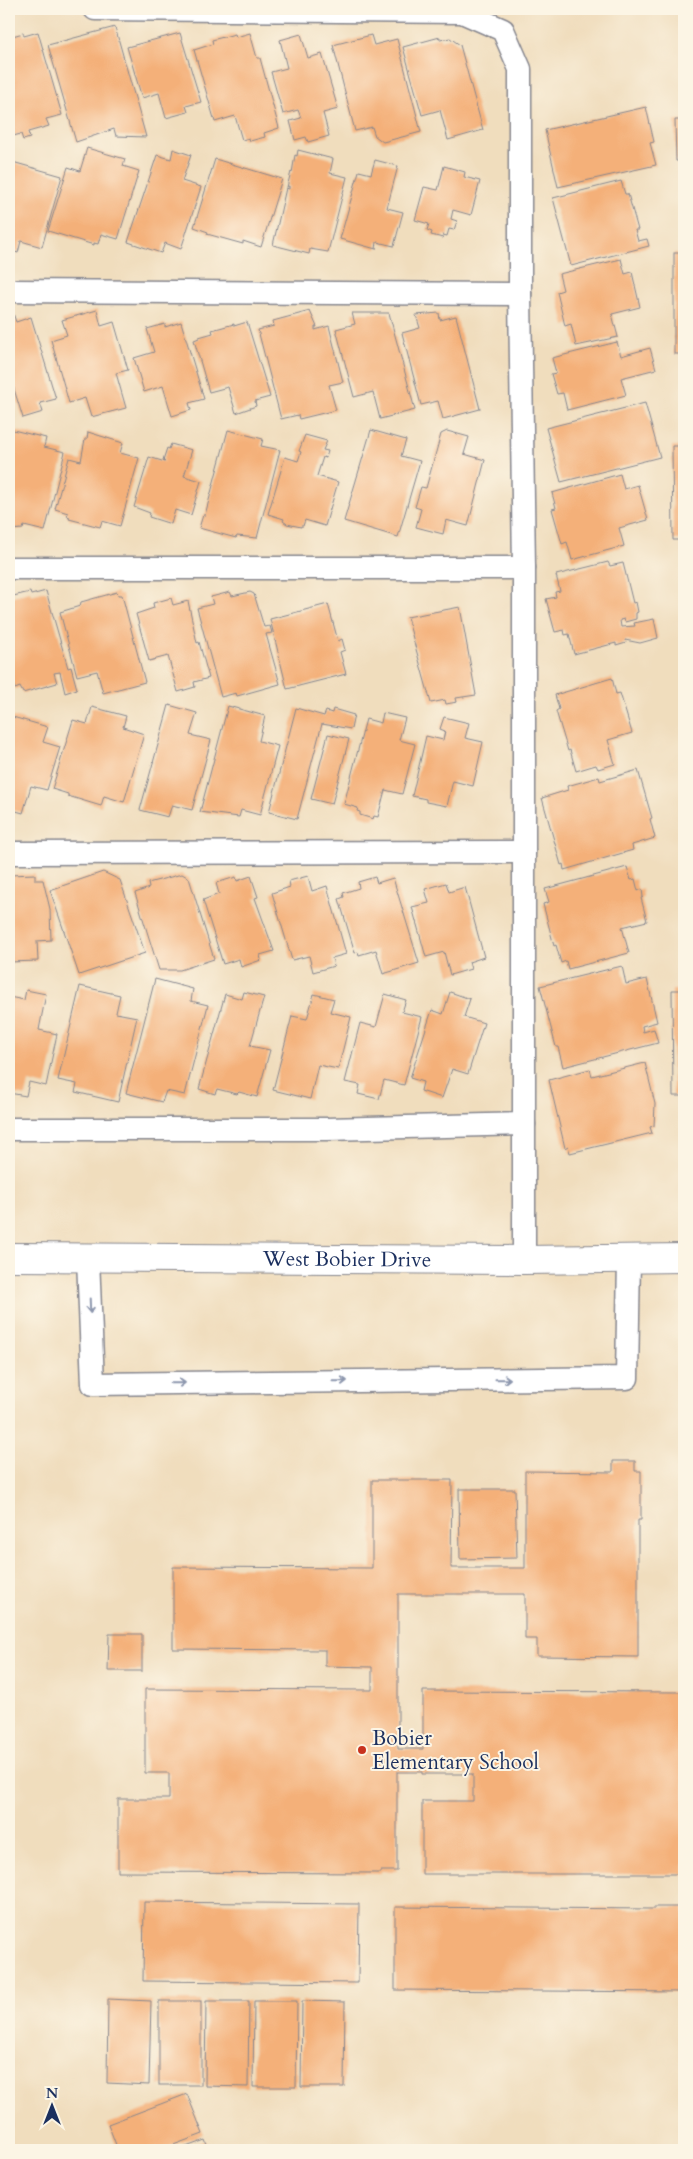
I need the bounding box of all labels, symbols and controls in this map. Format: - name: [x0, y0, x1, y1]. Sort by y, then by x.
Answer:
- street label: West Bobier Drive: [262, 1244, 431, 1274]
- one-way arrow: [85, 1298, 95, 1314]
- one-way arrow: [494, 1374, 510, 1384]
- one-way arrow: [332, 1376, 348, 1386]
- one-way arrow: [169, 1378, 185, 1388]
- place label: Bobier Elementary School: [372, 1724, 539, 1777]
- marker: Bobier Elementary School: [356, 1744, 368, 1756]
- north arrow: [28, 2082, 78, 2132]
- text: N: [46, 2084, 58, 2103]

